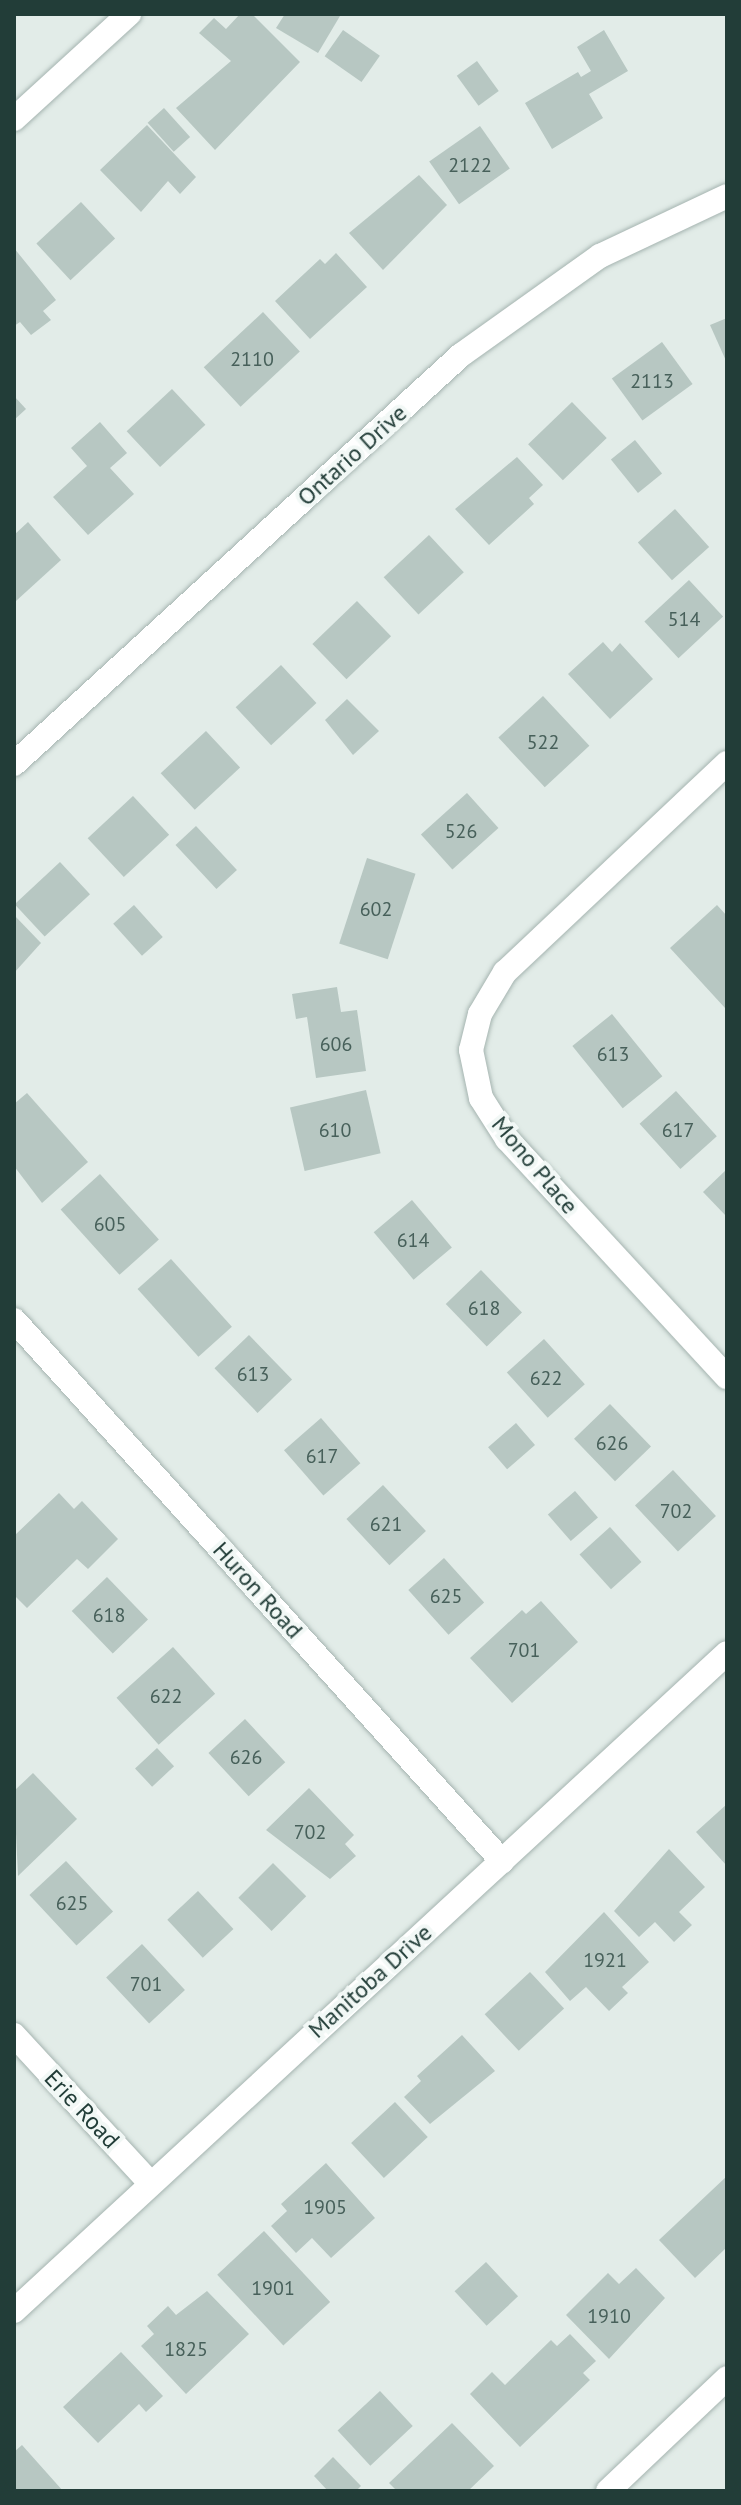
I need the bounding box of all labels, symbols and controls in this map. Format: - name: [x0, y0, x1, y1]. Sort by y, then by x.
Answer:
- house number: 2122: [448, 153, 492, 177]
- house number: 2110: [230, 347, 274, 371]
- house number: 2113: [630, 369, 674, 393]
- street label: Ontario Drive: [291, 398, 413, 512]
- house number: 514: [668, 607, 700, 631]
- house number: 522: [527, 730, 559, 754]
- house number: 526: [445, 819, 477, 843]
- house number: 602: [360, 897, 392, 921]
- house number: 606: [320, 1032, 352, 1056]
- house number: 613: [597, 1042, 629, 1066]
- street label: Mono Place: [486, 1110, 584, 1220]
- house number: 610: [319, 1118, 351, 1142]
- house number: 617: [662, 1118, 694, 1142]
- house number: 605: [94, 1212, 126, 1236]
- house number: 614: [397, 1228, 429, 1252]
- house number: 618: [468, 1296, 500, 1320]
- house number: 613: [237, 1362, 269, 1386]
- house number: 622: [530, 1366, 562, 1390]
- house number: 626: [596, 1431, 628, 1455]
- house number: 617: [306, 1444, 338, 1468]
- house number: 702: [660, 1499, 692, 1523]
- house number: 621: [370, 1512, 402, 1536]
- street label: Huron Road: [207, 1536, 309, 1644]
- house number: 625: [430, 1584, 462, 1608]
- house number: 618: [93, 1603, 125, 1627]
- house number: 701: [508, 1638, 540, 1662]
- house number: 622: [150, 1684, 182, 1708]
- house number: 626: [230, 1745, 262, 1769]
- house number: 702: [294, 1820, 326, 1844]
- house number: 625: [56, 1891, 88, 1915]
- street label: Manitoba Drive: [302, 1918, 438, 2044]
- house number: 1921: [583, 1948, 627, 1972]
- house number: 701: [130, 1972, 162, 1996]
- street label: Erie Road: [38, 2064, 126, 2154]
- house number: 1905: [303, 2195, 347, 2219]
- house number: 1901: [251, 2276, 295, 2300]
- house number: 1910: [587, 2304, 631, 2328]
- house number: 1825: [164, 2337, 208, 2361]

